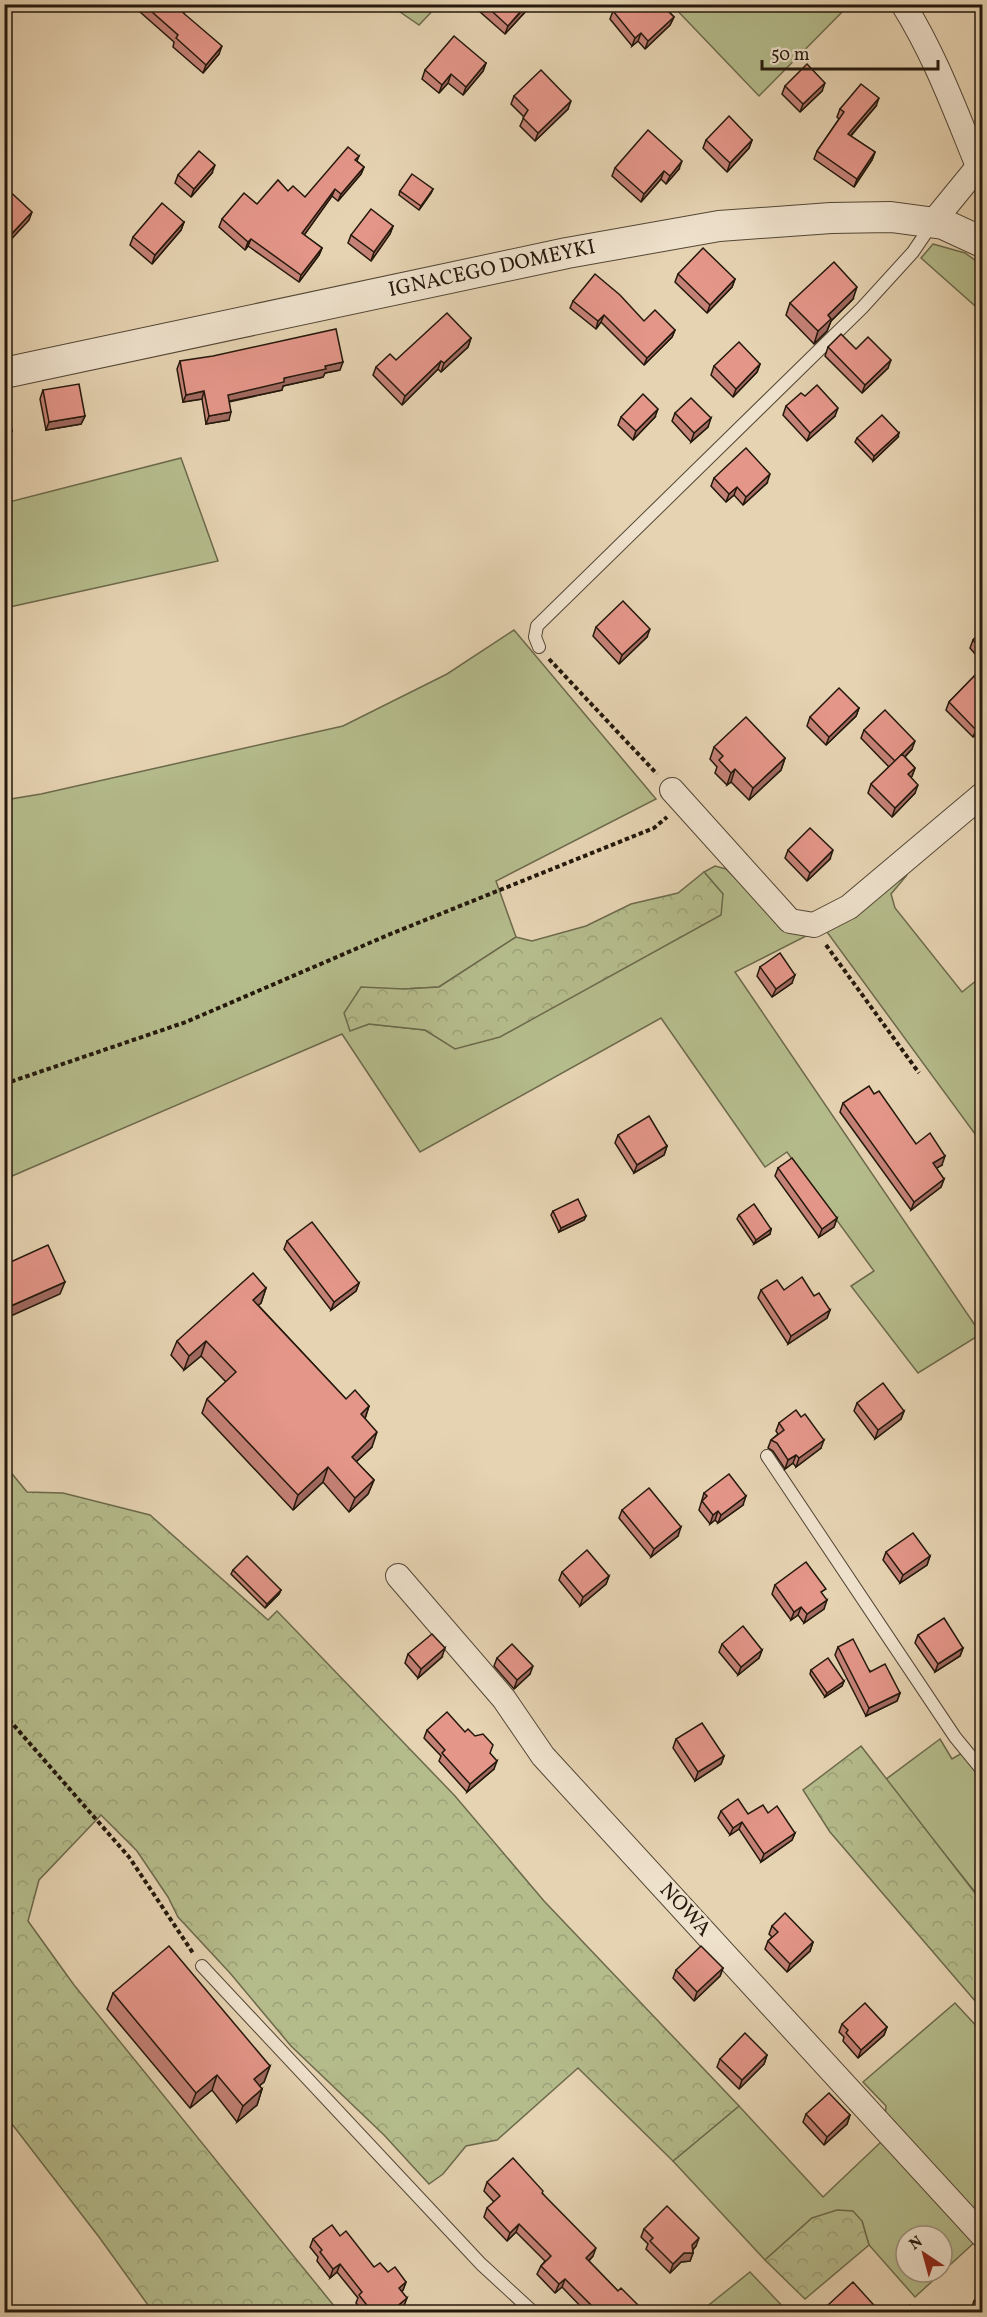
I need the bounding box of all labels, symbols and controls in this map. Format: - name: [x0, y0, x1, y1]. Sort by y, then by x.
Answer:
- scale bar: [762, 33, 938, 71]
- text: 50 m: [771, 43, 810, 68]
- street label: IGNACEGO DOMEYKI: [386, 233, 598, 305]
- street label: NOWA: [652, 1877, 718, 1944]
- north arrow: [894, 2224, 954, 2284]
- text: N: [905, 2231, 928, 2256]

